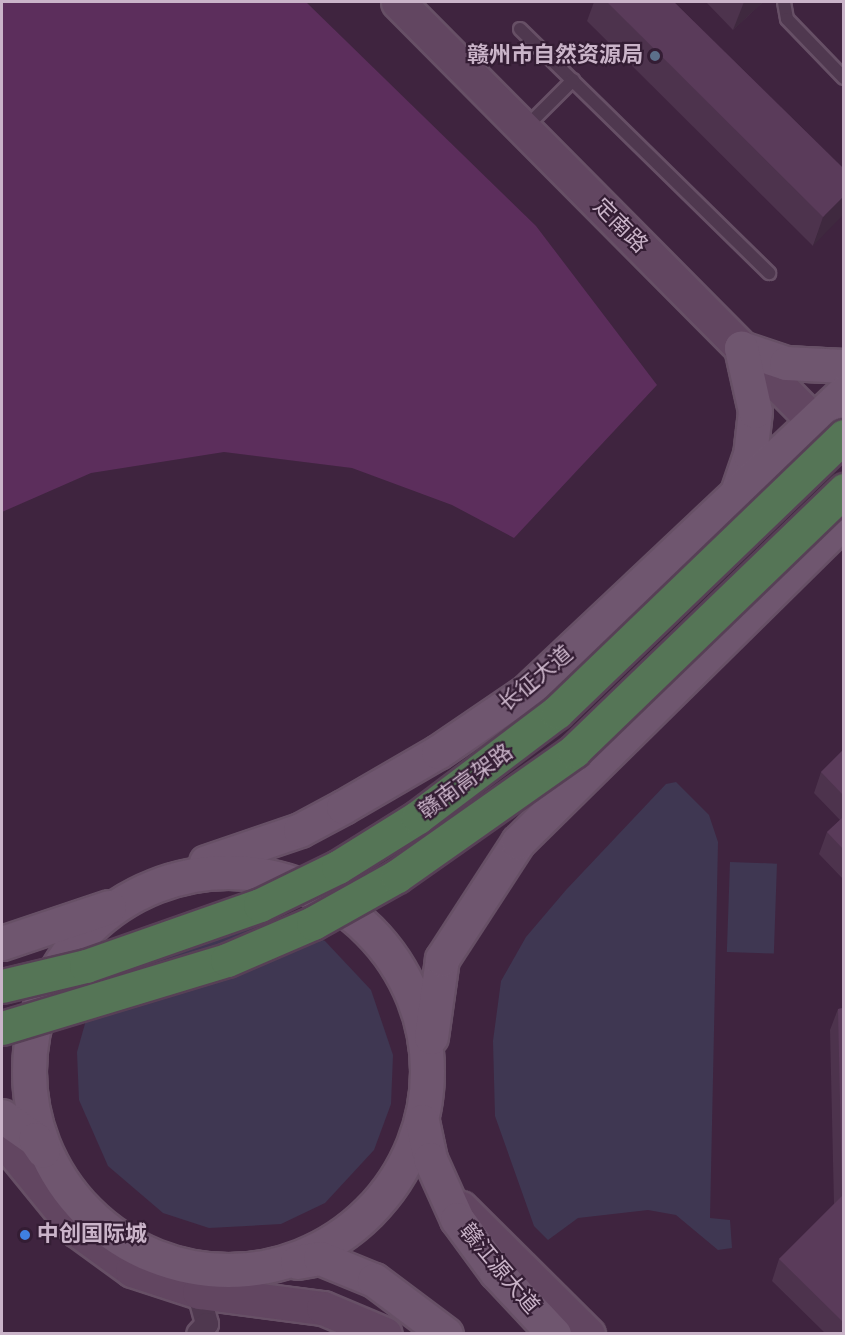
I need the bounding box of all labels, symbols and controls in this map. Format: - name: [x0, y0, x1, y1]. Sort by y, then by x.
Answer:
- place label: 赣州市自然资源局: [467, 43, 643, 69]
- marker: 赣州市自然资源局: [648, 49, 662, 63]
- street label: 定南路: [587, 193, 653, 259]
- street label: 长征大道: [494, 641, 578, 717]
- street label: 赣南高架路: [414, 739, 518, 825]
- street label: 赣江源大道: [454, 1218, 544, 1320]
- place label: 中创国际城: [37, 1222, 147, 1248]
- marker: 中创国际城: [18, 1228, 32, 1242]

